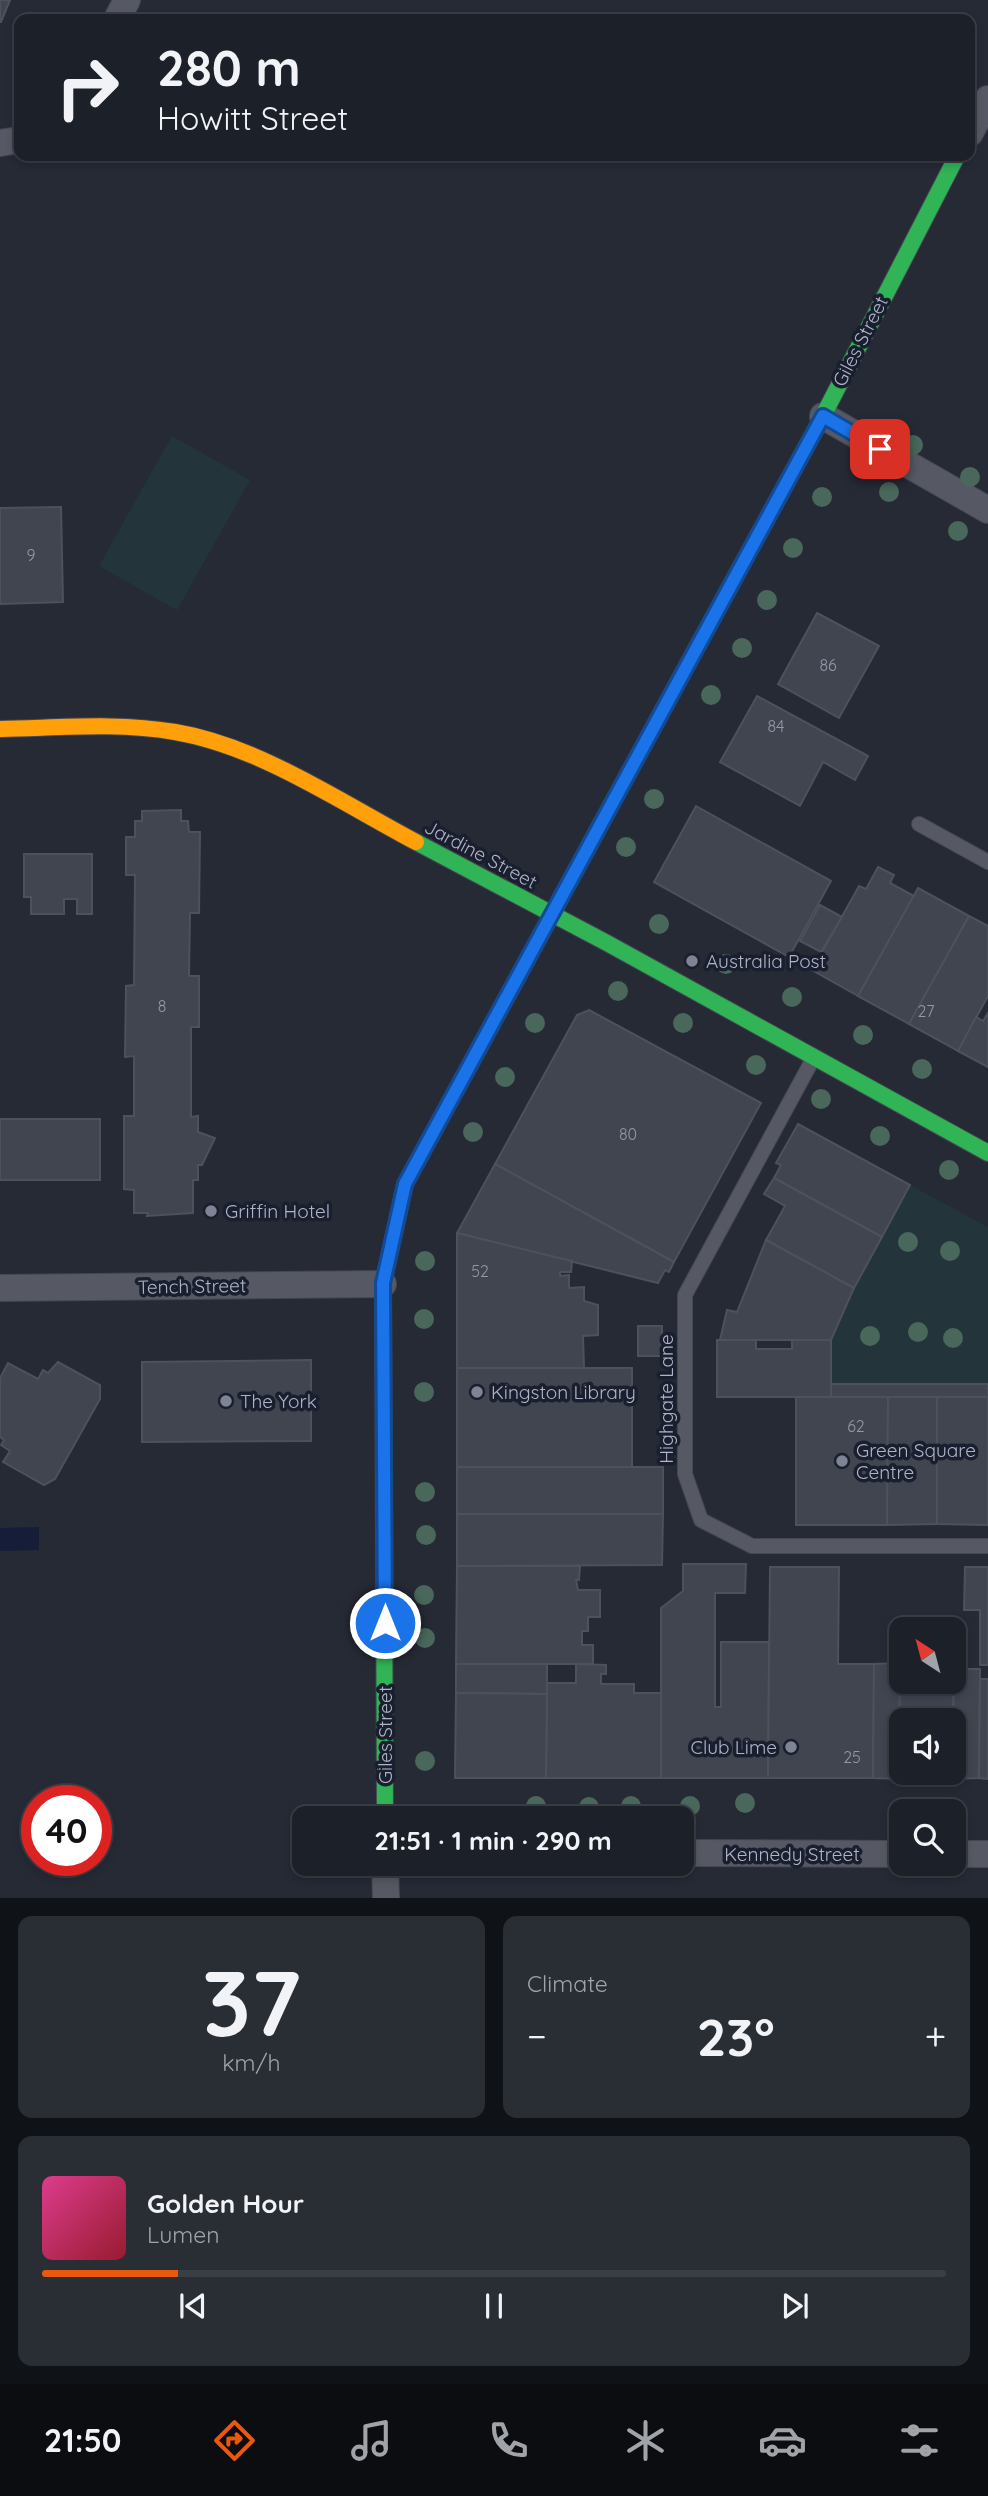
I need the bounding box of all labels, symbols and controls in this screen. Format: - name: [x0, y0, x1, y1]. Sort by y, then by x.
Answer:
- text: 280 m: [157, 37, 301, 98]
- icon: right: [42, 42, 133, 133]
- text: Howitt Street: [157, 98, 348, 138]
- street label: Giles Street: [827, 292, 893, 390]
- pin: [850, 419, 910, 479]
- icon: arrive: [861, 430, 899, 468]
- house number: 9: [27, 545, 36, 565]
- house number: 86: [819, 655, 837, 675]
- house number: 84: [767, 716, 785, 736]
- street label: Jardine Street: [421, 814, 541, 894]
- place label: Australia Post: [706, 949, 826, 973]
- marker: Australia Post: [684, 953, 700, 969]
- house number: 8: [158, 996, 166, 1016]
- house number: 27: [918, 1001, 934, 1021]
- house number: 80: [619, 1124, 637, 1144]
- place label: Griffin Hotel: [225, 1199, 330, 1223]
- marker: Griffin Hotel: [203, 1203, 219, 1219]
- house number: 52: [471, 1261, 489, 1281]
- street label: Tench Street: [137, 1273, 247, 1299]
- street label: Highgate Lane: [654, 1334, 678, 1464]
- place label: Kingston Library: [491, 1380, 636, 1404]
- marker: Kingston Library: [469, 1384, 485, 1400]
- place label: The York: [240, 1389, 317, 1413]
- marker: The York: [218, 1393, 234, 1409]
- house number: 62: [847, 1416, 865, 1436]
- place label: Green Square Centre: [856, 1438, 976, 1484]
- marker: Green Square Centre: [834, 1453, 850, 1469]
- position arrow: [348, 1586, 422, 1660]
- north arrow: [889, 1617, 966, 1694]
- map controls: [889, 1617, 966, 1876]
- street label: Giles Street: [373, 1686, 397, 1784]
- button: sound: [889, 1708, 966, 1785]
- place label: Club Lime: [691, 1735, 777, 1759]
- marker: Club Lime: [783, 1739, 799, 1755]
- house number: 25: [843, 1747, 861, 1767]
- speed limit sign: 40: [21, 1785, 112, 1876]
- button: search: [889, 1799, 966, 1876]
- text: 21:51 · 1 min · 290 m: [374, 1824, 612, 1857]
- street label: Kennedy Street: [724, 1842, 860, 1866]
- text: 37: [202, 1945, 301, 2059]
- text: Climate: [527, 1969, 608, 1998]
- text: 23°: [697, 2004, 775, 2069]
- text: −: [527, 2012, 547, 2060]
- text: +: [925, 2012, 946, 2060]
- text: km/h: [222, 2048, 281, 2077]
- text: Golden Hour: [147, 2187, 304, 2220]
- text: Lumen: [147, 2220, 220, 2249]
- icon: previous: [174, 2287, 212, 2325]
- icon: pause: [475, 2287, 513, 2325]
- icon: next: [776, 2287, 814, 2325]
- icon: directions: [210, 2416, 259, 2465]
- icon: music: [347, 2416, 396, 2465]
- icon: phone: [484, 2416, 533, 2465]
- icon: climate: [621, 2416, 670, 2465]
- icon: car: [758, 2416, 807, 2465]
- icon: filters: [895, 2416, 944, 2465]
- text: 21:50: [44, 2420, 122, 2460]

